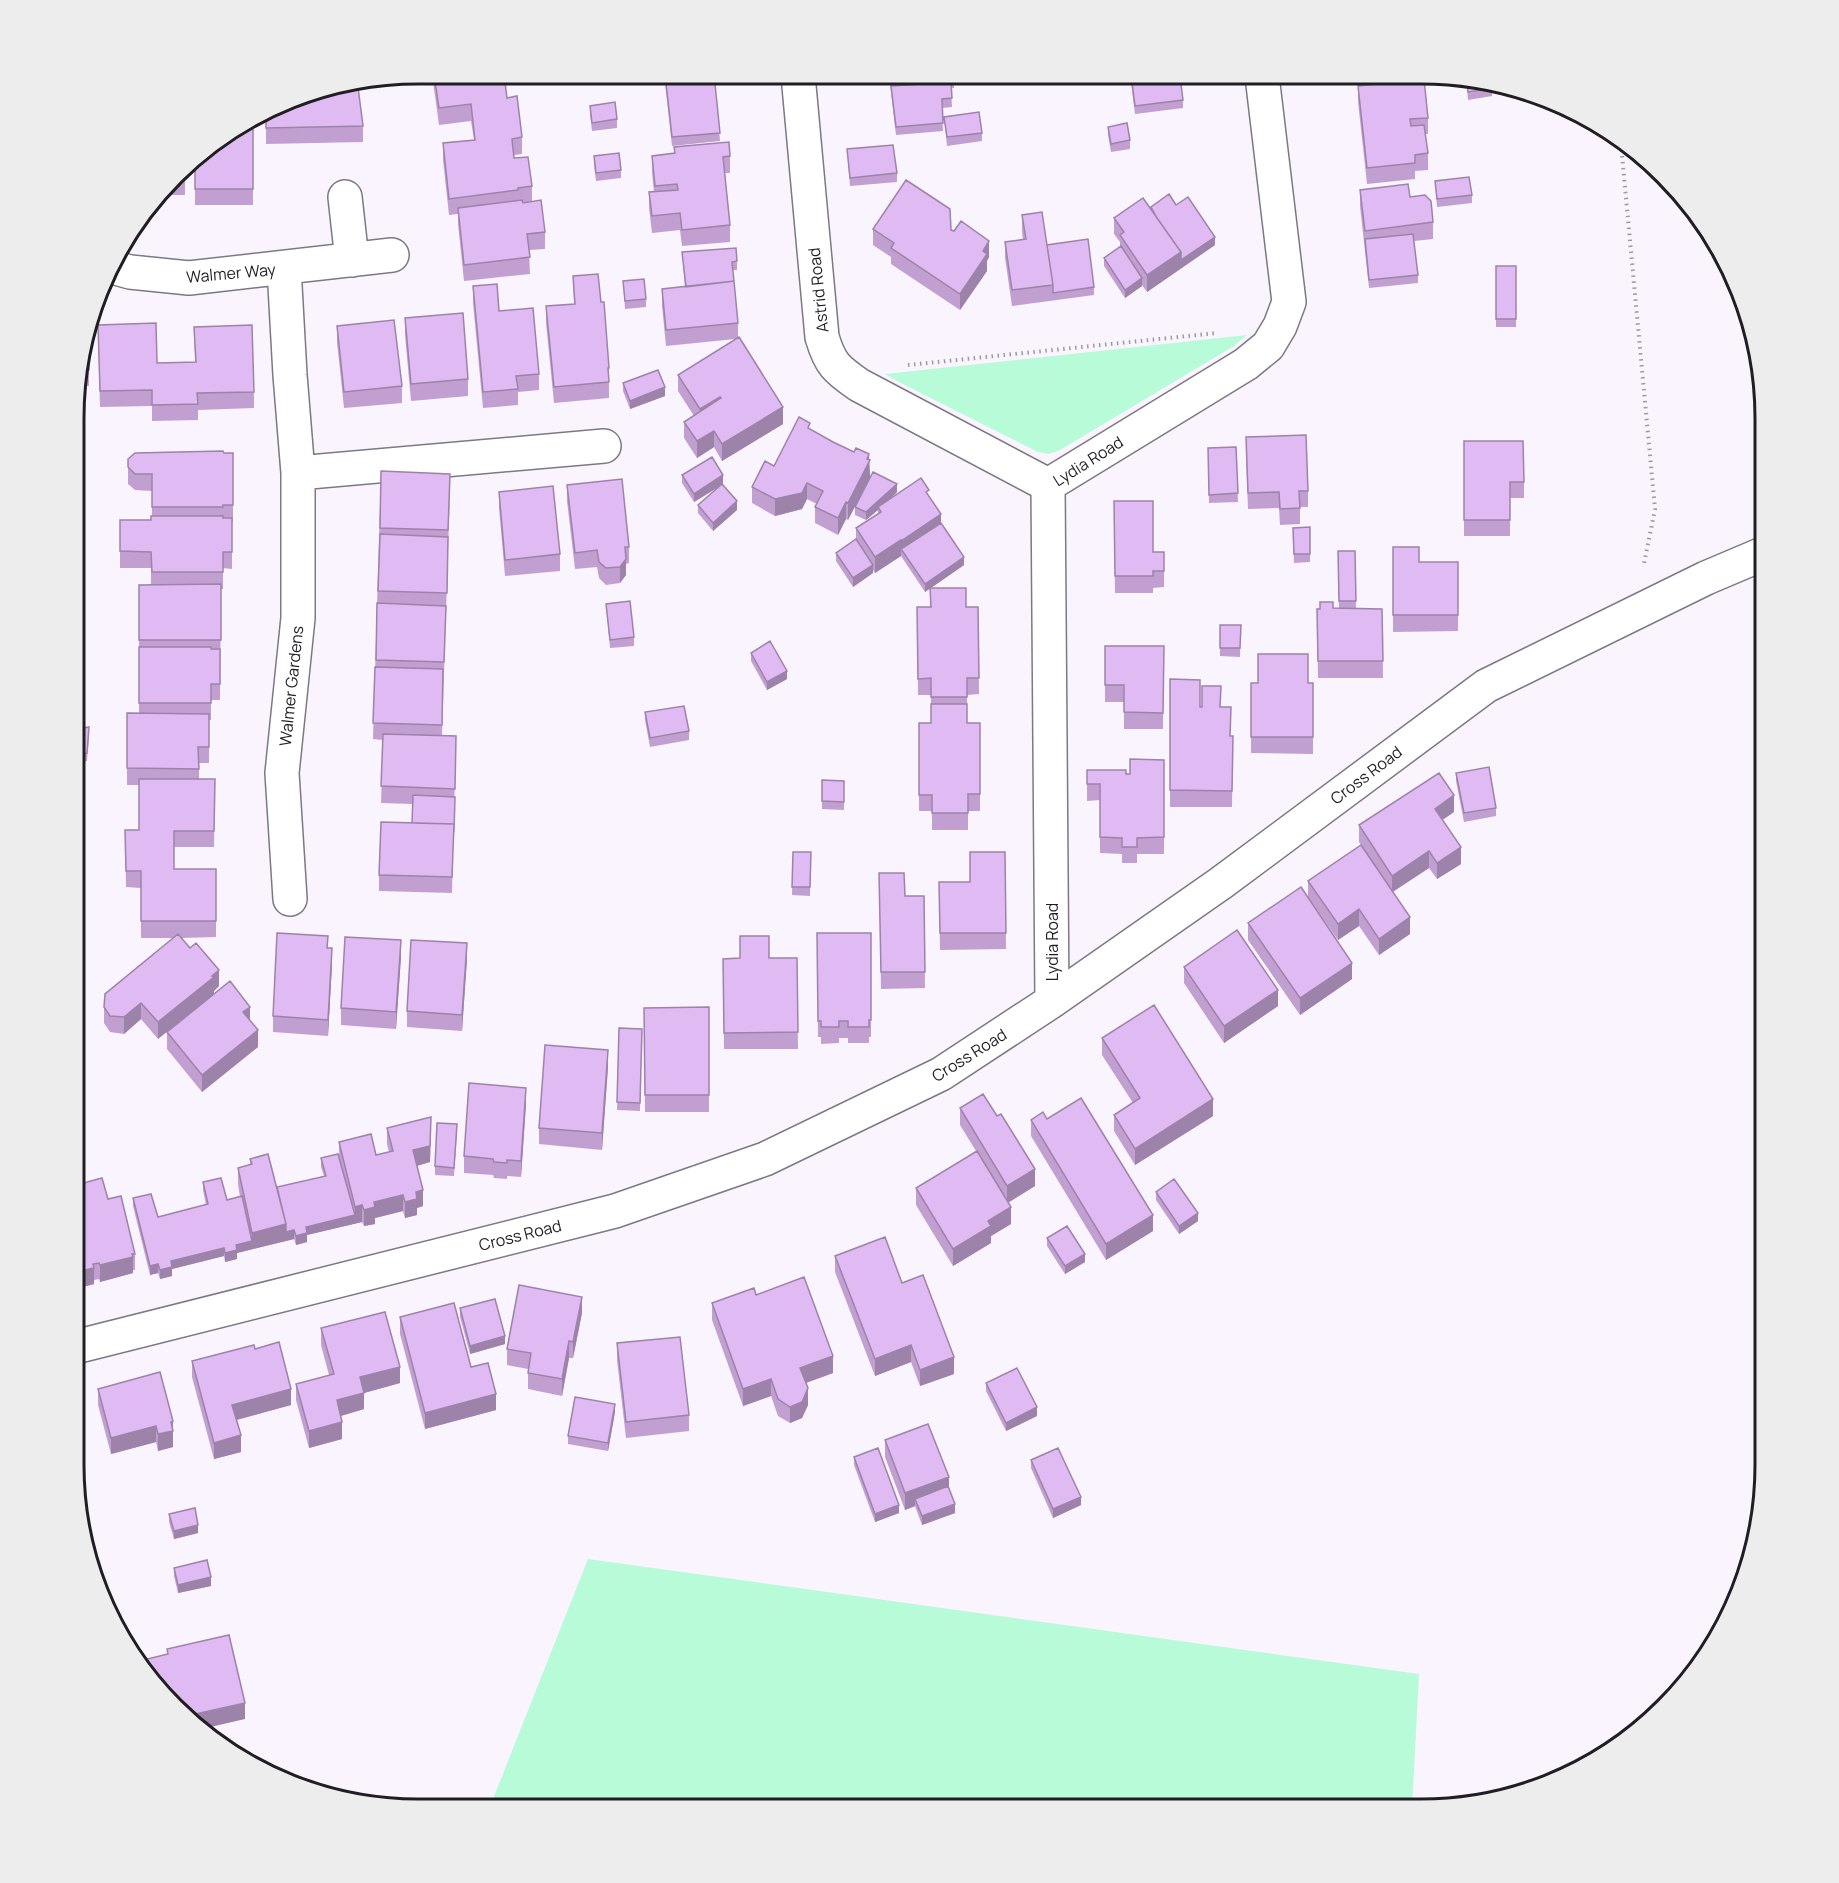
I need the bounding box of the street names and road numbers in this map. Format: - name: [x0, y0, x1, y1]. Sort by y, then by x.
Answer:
- street label: Astrid Road: [803, 247, 833, 333]
- street label: Walmer Way: [185, 258, 277, 288]
- street label: Lydia Road: [1049, 431, 1127, 491]
- street label: Walmer Gardens: [274, 625, 308, 747]
- street label: Cross Road: [1326, 741, 1406, 809]
- street label: Lydia Road: [1041, 903, 1063, 981]
- street label: Cross Road: [927, 1023, 1011, 1087]
- street label: Cross Road: [476, 1214, 564, 1256]

